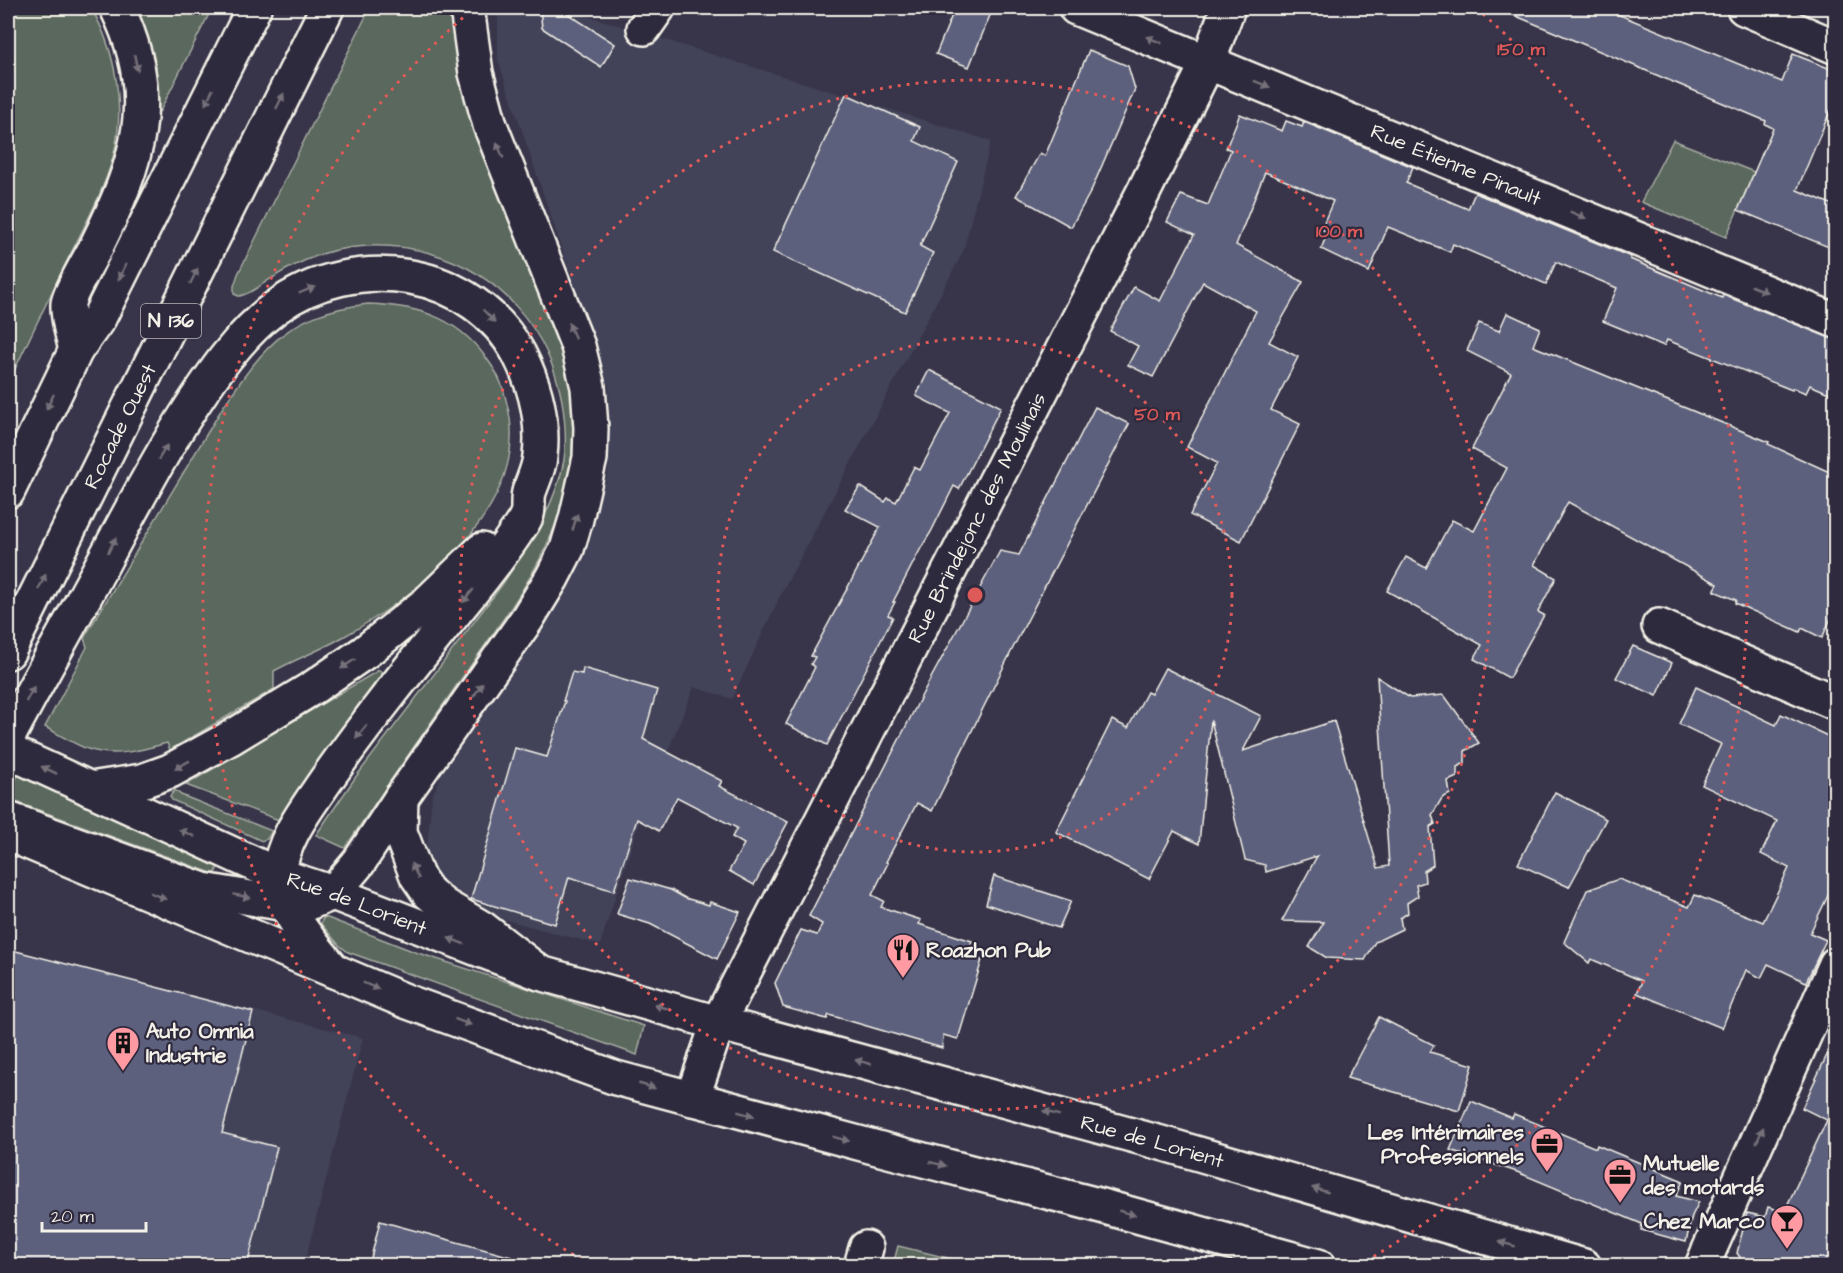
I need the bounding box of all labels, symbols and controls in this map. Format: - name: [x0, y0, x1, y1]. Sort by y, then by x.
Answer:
- one-way arrow: [1145, 35, 1163, 44]
- text: 150 m: [1497, 37, 1546, 62]
- one-way arrow: [132, 53, 141, 72]
- one-way arrow: [1253, 80, 1271, 89]
- one-way arrow: [204, 89, 214, 106]
- one-way arrow: [276, 93, 285, 110]
- street label: Rue Étienne Pinault: [1366, 116, 1546, 213]
- one-way arrow: [495, 141, 504, 159]
- one-way arrow: [1570, 210, 1588, 220]
- text: 100 m: [1316, 219, 1363, 244]
- one-way arrow: [118, 264, 127, 281]
- one-way arrow: [188, 267, 198, 285]
- one-way arrow: [1750, 284, 1768, 294]
- one-way arrow: [298, 285, 316, 295]
- road number: N 136: [141, 304, 201, 338]
- one-way arrow: [481, 308, 495, 322]
- one-way arrow: [567, 322, 576, 340]
- street label: Rocade Ouest: [77, 358, 163, 494]
- street label: Rue Brindejonc des Moulinais: [900, 387, 1053, 648]
- one-way arrow: [46, 394, 55, 411]
- text: 50 m: [1134, 402, 1181, 427]
- one-way arrow: [158, 443, 168, 460]
- one-way arrow: [571, 513, 580, 531]
- one-way arrow: [107, 536, 117, 554]
- one-way arrow: [37, 574, 46, 591]
- centre of rings: [965, 585, 985, 605]
- one-way arrow: [463, 589, 475, 604]
- one-way arrow: [340, 658, 357, 669]
- one-way arrow: [471, 682, 483, 697]
- one-way arrow: [25, 685, 35, 702]
- one-way arrow: [356, 724, 368, 739]
- one-way arrow: [173, 759, 190, 769]
- one-way arrow: [40, 765, 57, 774]
- one-way arrow: [179, 829, 196, 838]
- one-way arrow: [411, 862, 420, 879]
- street label: Rue de Lorient: [283, 864, 432, 943]
- one-way arrow: [149, 892, 167, 902]
- one-way arrow: [233, 892, 252, 901]
- restaurant icon: Roazhon Pub: [885, 932, 921, 979]
- one-way arrow: [447, 936, 465, 946]
- place label: Roazhon Pub: [926, 936, 1051, 965]
- one-way arrow: [363, 981, 381, 991]
- one-way arrow: [653, 1001, 671, 1011]
- place label: Auto Omnia Industrie: [146, 1017, 254, 1070]
- one-way arrow: [454, 1018, 472, 1027]
- building icon: Auto Omnia Industrie: [105, 1025, 141, 1072]
- one-way arrow: [854, 1057, 872, 1066]
- one-way arrow: [638, 1082, 656, 1091]
- street label: Rue de Lorient: [1078, 1107, 1228, 1175]
- one-way arrow: [1042, 1108, 1060, 1117]
- one-way arrow: [737, 1109, 755, 1119]
- place label: Les Intérimaires Professionnels: [1367, 1118, 1524, 1171]
- office icon: Les Intérimaires Professionnels: [1529, 1126, 1565, 1173]
- one-way arrow: [1755, 1126, 1765, 1144]
- one-way arrow: [832, 1134, 850, 1144]
- place label: Mutuelle des motards: [1642, 1149, 1765, 1202]
- office icon: Mutuelle des motards: [1602, 1157, 1638, 1204]
- one-way arrow: [929, 1159, 947, 1169]
- one-way arrow: [1311, 1185, 1329, 1194]
- scale bar: [42, 1195, 146, 1233]
- bar icon: Chez Marco: [1769, 1203, 1805, 1250]
- text: 20 m: [51, 1204, 94, 1229]
- place label: Chez Marco: [1644, 1207, 1764, 1236]
- one-way arrow: [1118, 1209, 1136, 1218]
- one-way arrow: [1498, 1239, 1516, 1248]

